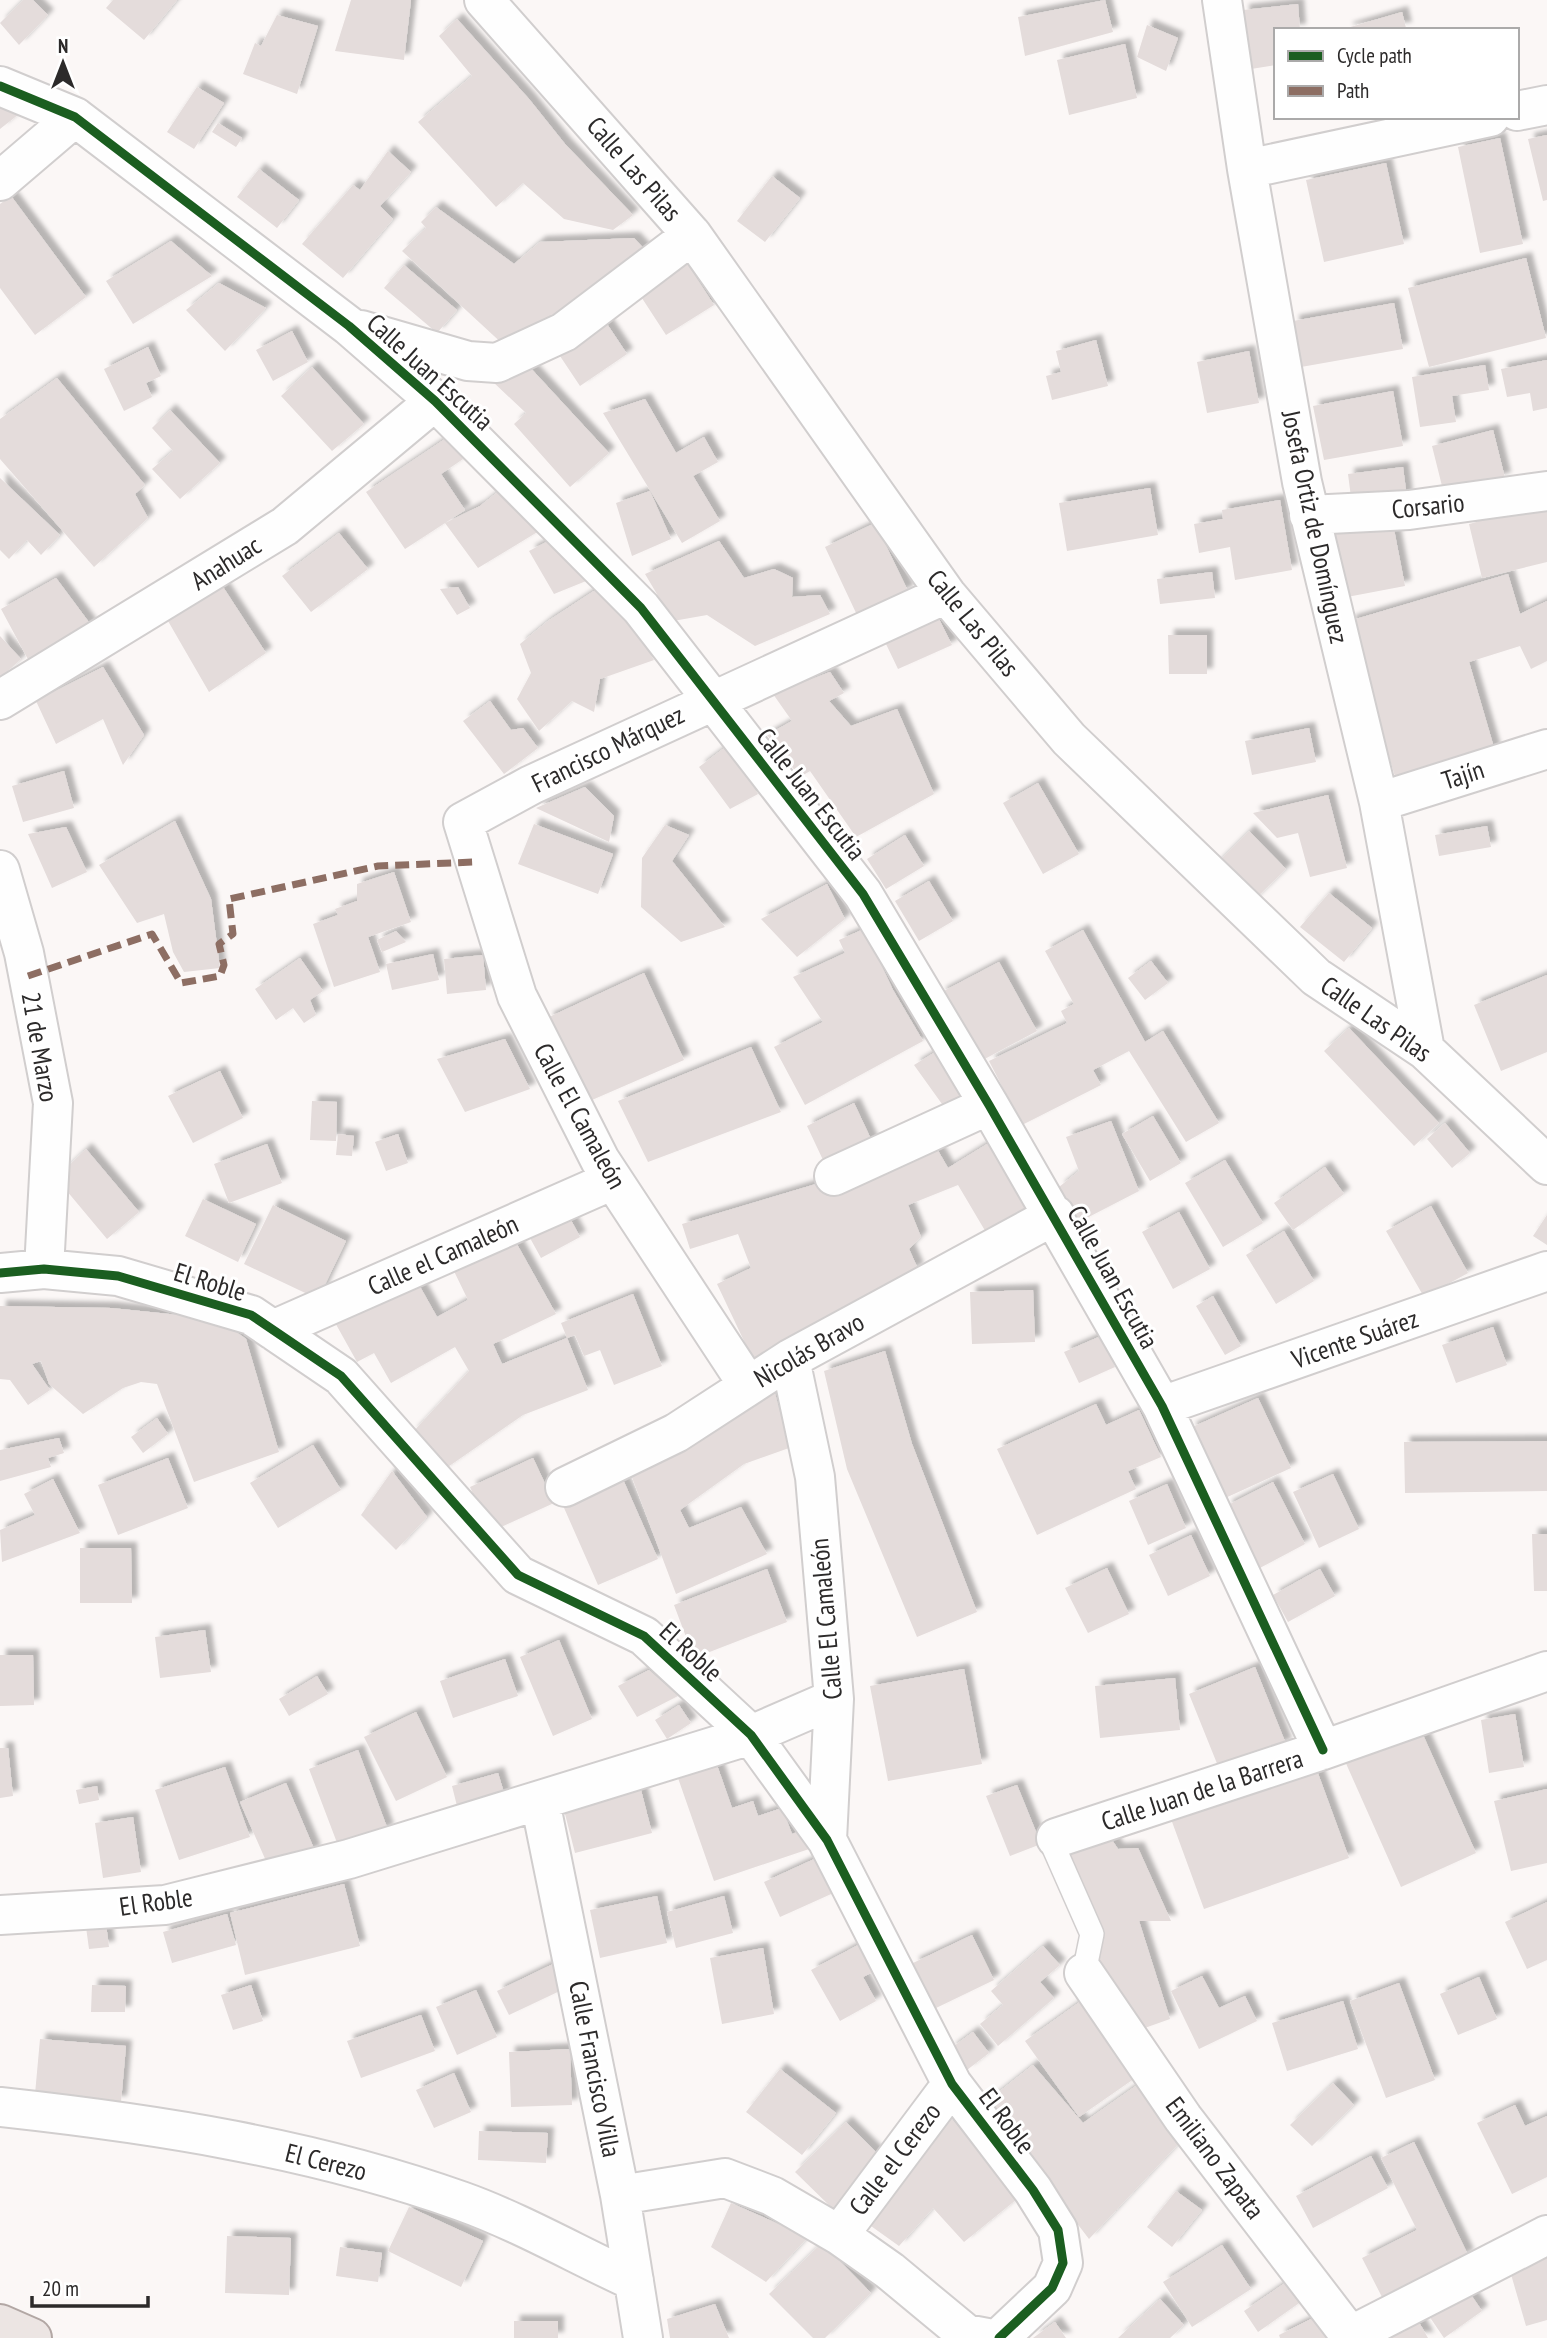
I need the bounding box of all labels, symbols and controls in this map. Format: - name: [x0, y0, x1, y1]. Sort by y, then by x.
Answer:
- north arrow: [28, 28, 98, 98]
- legend: [1274, 28, 1519, 119]
- text: N: [58, 34, 68, 58]
- text: Cycle path: [1337, 42, 1412, 69]
- text: Path: [1337, 77, 1369, 104]
- street label: Calle Las Pilas: [580, 110, 689, 228]
- street label: Calle Juan Escutia: [360, 306, 500, 437]
- street label: Josefa Ortiz de Domínguez: [1274, 406, 1356, 646]
- street label: Corsario: [1390, 485, 1466, 526]
- street label: Anahuac: [185, 528, 267, 597]
- street label: Calle Las Pilas: [920, 563, 1027, 683]
- street label: Francisco Márquez: [526, 697, 689, 800]
- street label: Calle Juan Escutia: [749, 721, 873, 866]
- street label: Tajín: [1438, 752, 1488, 797]
- street label: Calle Las Pilas: [1314, 968, 1438, 1069]
- street label: 21 de Marzo: [15, 989, 66, 1104]
- street label: Calle El Camaleón: [527, 1037, 634, 1194]
- street label: Calle Juan Escutia: [1060, 1199, 1166, 1354]
- street label: Calle el Camaleón: [362, 1207, 523, 1302]
- street label: El Roble: [170, 1255, 250, 1308]
- street label: Vicente Suárez: [1286, 1301, 1422, 1376]
- street label: Nicolás Bravo: [748, 1305, 870, 1394]
- street label: Calle El Camaleón: [802, 1537, 849, 1701]
- street label: El Roble: [653, 1615, 730, 1688]
- street label: Calle Juan de la Barrera: [1097, 1741, 1307, 1838]
- street label: El Roble: [117, 1880, 195, 1923]
- street label: Calle Francisco Villa: [562, 1978, 629, 2160]
- street label: El Roble: [972, 2081, 1043, 2160]
- street label: Emiliano Zapata: [1159, 2090, 1272, 2225]
- street label: Calle el Cerezo: [842, 2096, 948, 2222]
- street label: El Cerezo: [282, 2136, 370, 2188]
- scale bar: [32, 2264, 147, 2308]
- text: 20 m: [42, 2275, 79, 2302]

